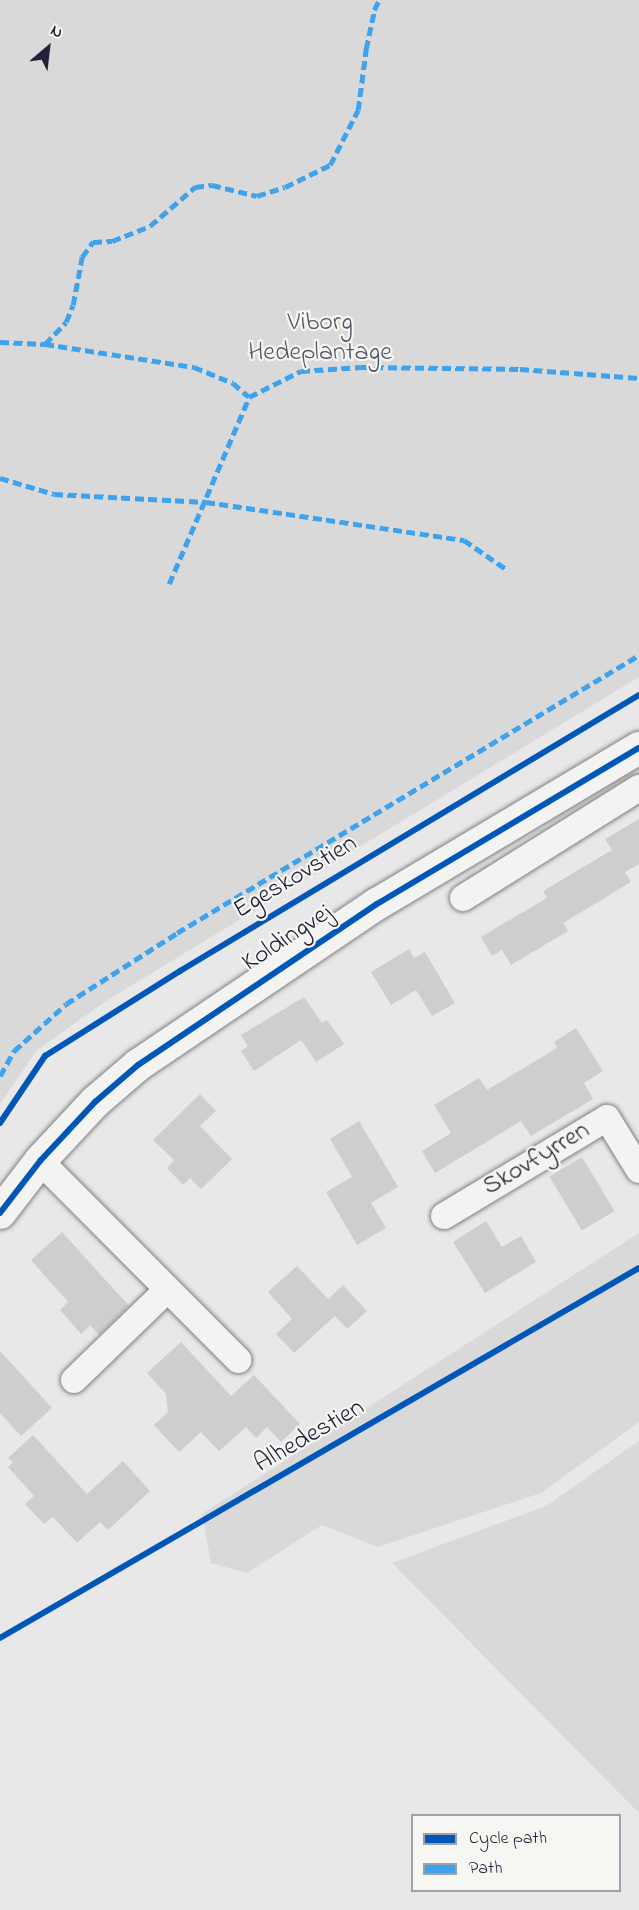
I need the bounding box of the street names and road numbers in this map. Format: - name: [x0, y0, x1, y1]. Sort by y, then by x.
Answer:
- street label: Egeskovstien: [229, 829, 363, 927]
- street label: Koldingvej: [237, 898, 339, 980]
- street label: Skovfyrren: [478, 1116, 596, 1204]
- street label: Alhedestien: [249, 1393, 371, 1481]

